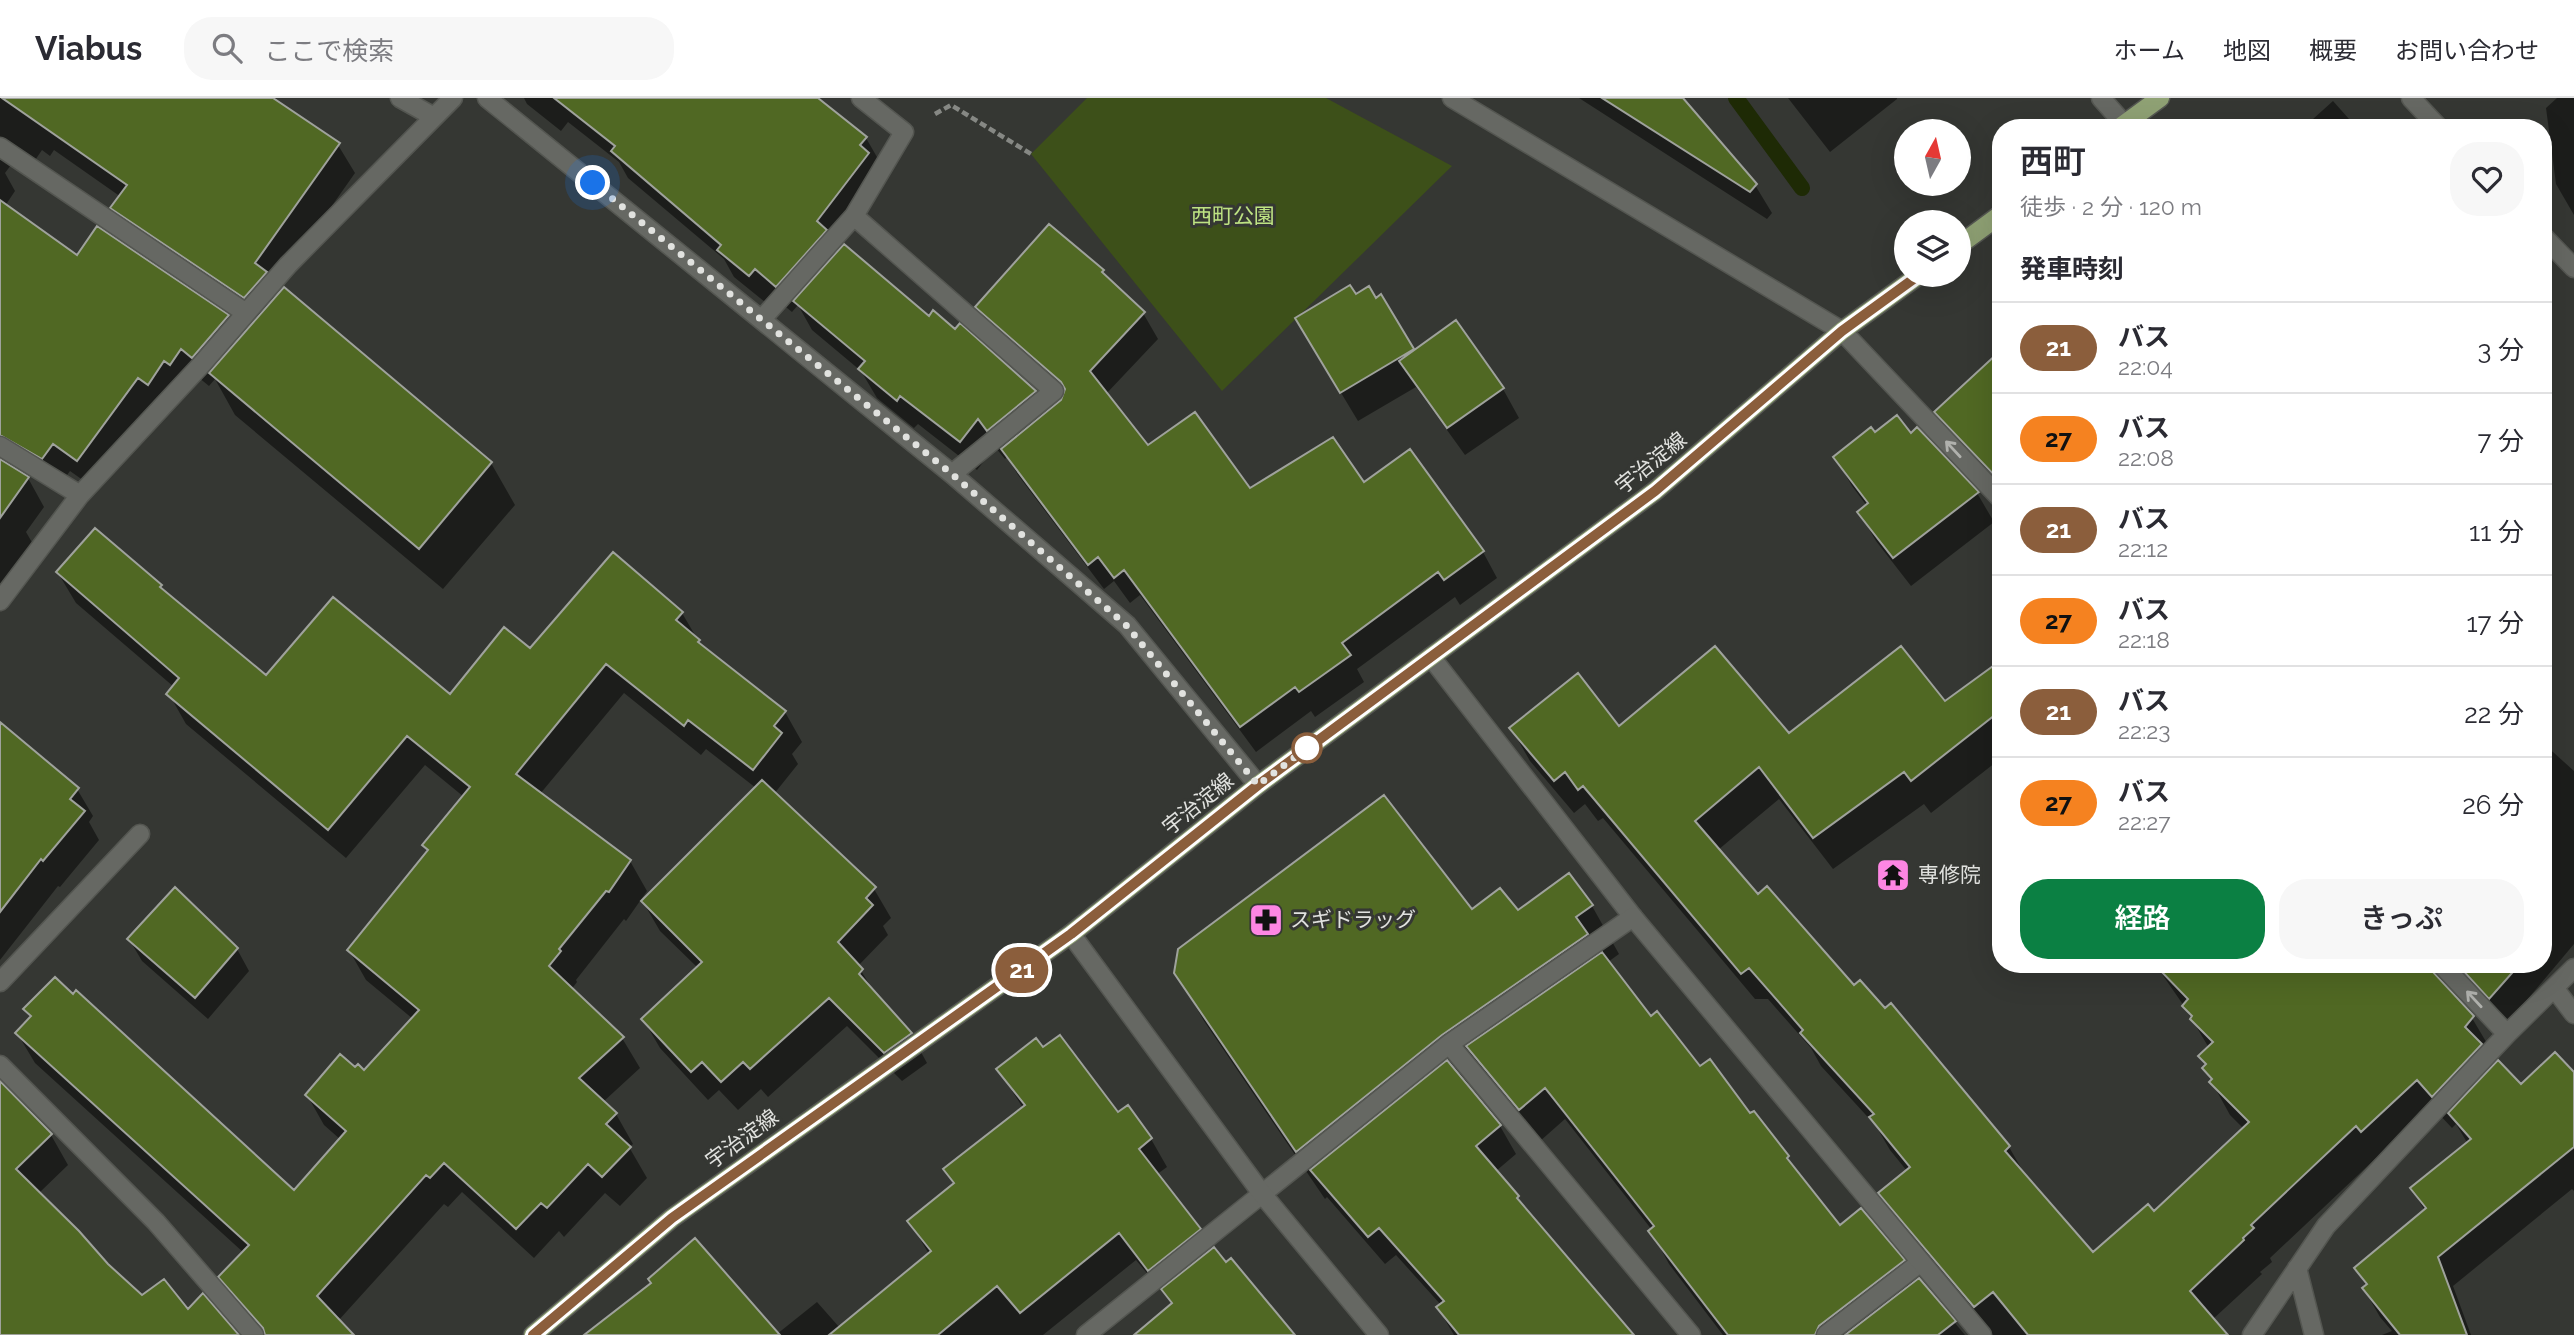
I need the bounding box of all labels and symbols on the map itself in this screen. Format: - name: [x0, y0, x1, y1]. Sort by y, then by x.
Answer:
- north arrow: [1894, 119, 1970, 196]
- your location: [575, 165, 610, 200]
- park label: 西町公園: [1191, 203, 1275, 228]
- street label: 宇治淀線: [1610, 426, 1691, 499]
- one-way arrow: [1945, 441, 1962, 458]
- unlabelled marker: [1292, 733, 1322, 763]
- street label: 宇治淀線: [1157, 767, 1238, 840]
- temple icon: 専修院: [1874, 856, 1912, 894]
- place label: 専修院: [1918, 862, 1981, 887]
- pharmacy icon: スギドラッグ: [1247, 901, 1285, 939]
- place label: スギドラッグ: [1290, 907, 1416, 932]
- line badge: 21: [990, 947, 1054, 993]
- one-way arrow: [2466, 991, 2483, 1008]
- street label: 宇治淀線: [700, 1104, 783, 1173]

